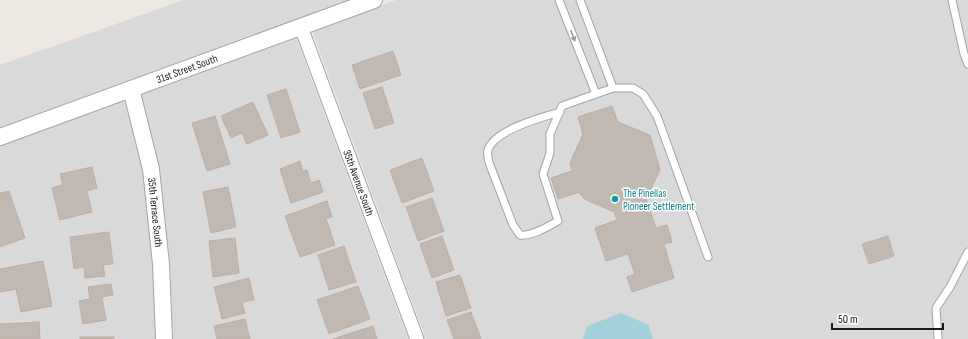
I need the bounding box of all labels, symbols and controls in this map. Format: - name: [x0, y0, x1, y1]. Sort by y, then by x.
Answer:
- one-way arrow: [571, 31, 577, 43]
- street label: 31st Street South: [155, 52, 220, 86]
- street label: 35th Avenue South: [340, 148, 377, 218]
- street label: 35th Terrace South: [145, 177, 165, 248]
- place label: The Pinellas Pioneer Settlement: [623, 187, 695, 213]
- marker: The Pinellas Pioneer Settlement: [610, 194, 620, 204]
- scale bar: [832, 305, 943, 331]
- text: 50 m: [838, 312, 858, 327]

